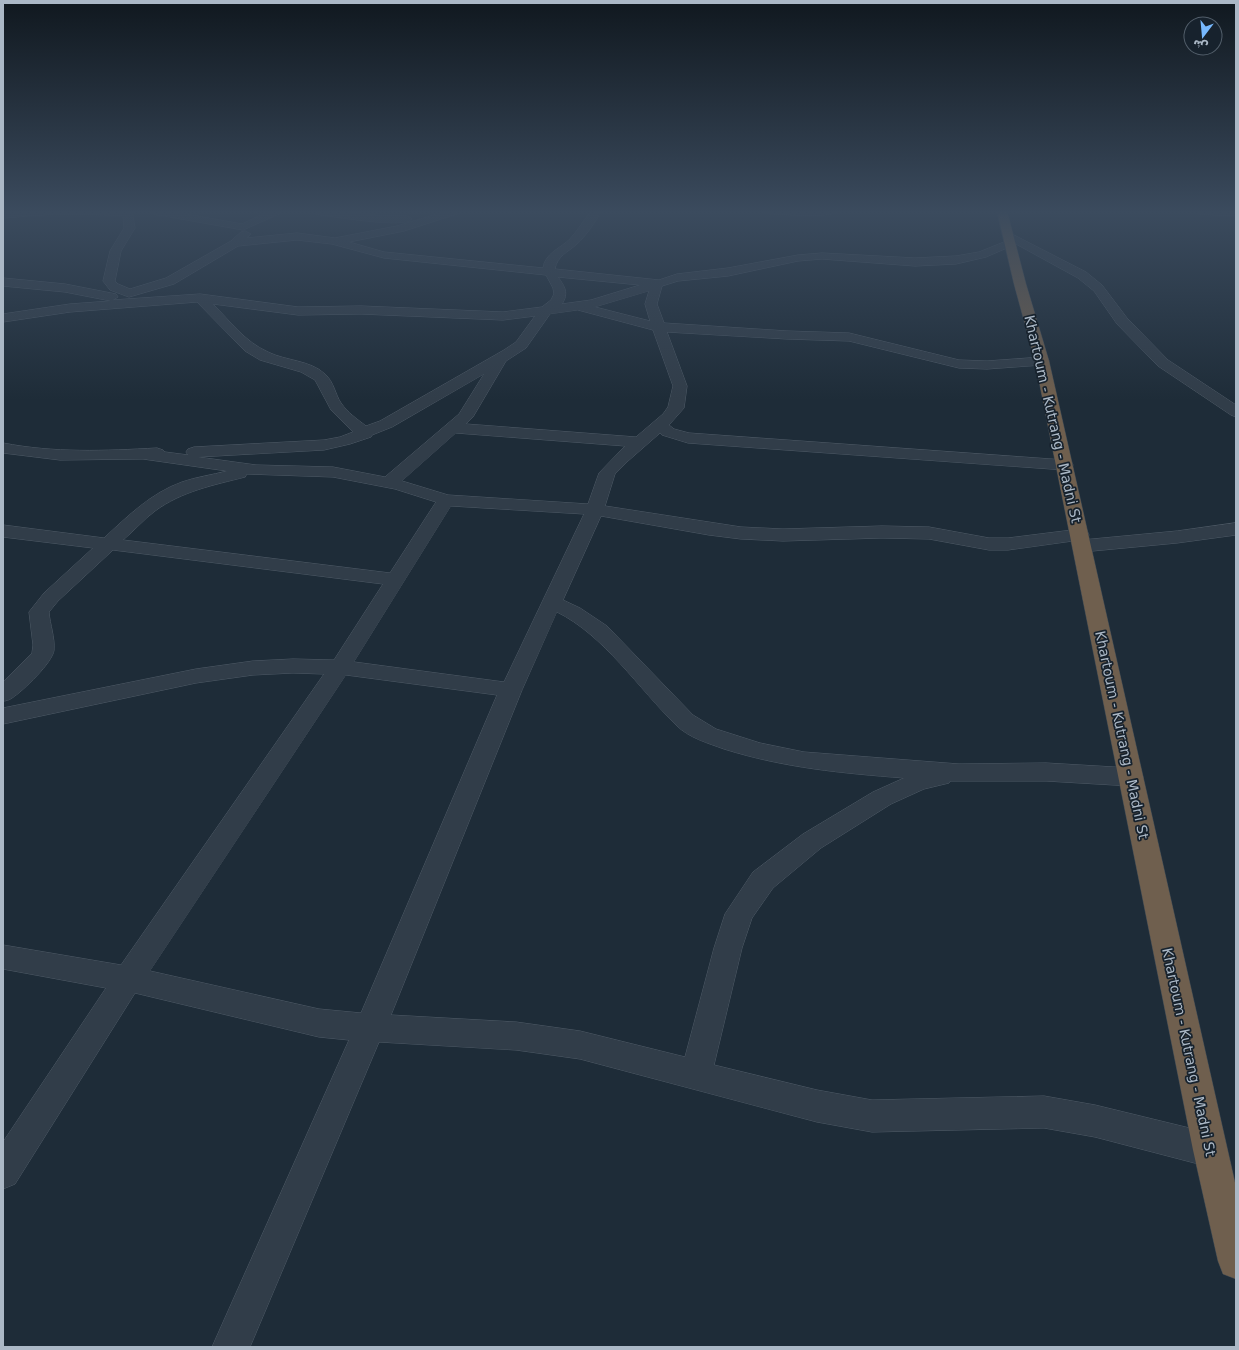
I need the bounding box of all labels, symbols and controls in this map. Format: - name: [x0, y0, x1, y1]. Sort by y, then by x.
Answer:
- north arrow: [1183, 16, 1223, 56]
- text: ش: [1191, 37, 1209, 53]
- street label: Khartoum - Kutrang - Madni St: [1021, 313, 1085, 525]
- street label: Khartoum - Kutrang - Madni St: [1092, 629, 1152, 841]
- street label: Khartoum - Kutrang - Madni St: [1159, 946, 1219, 1158]

